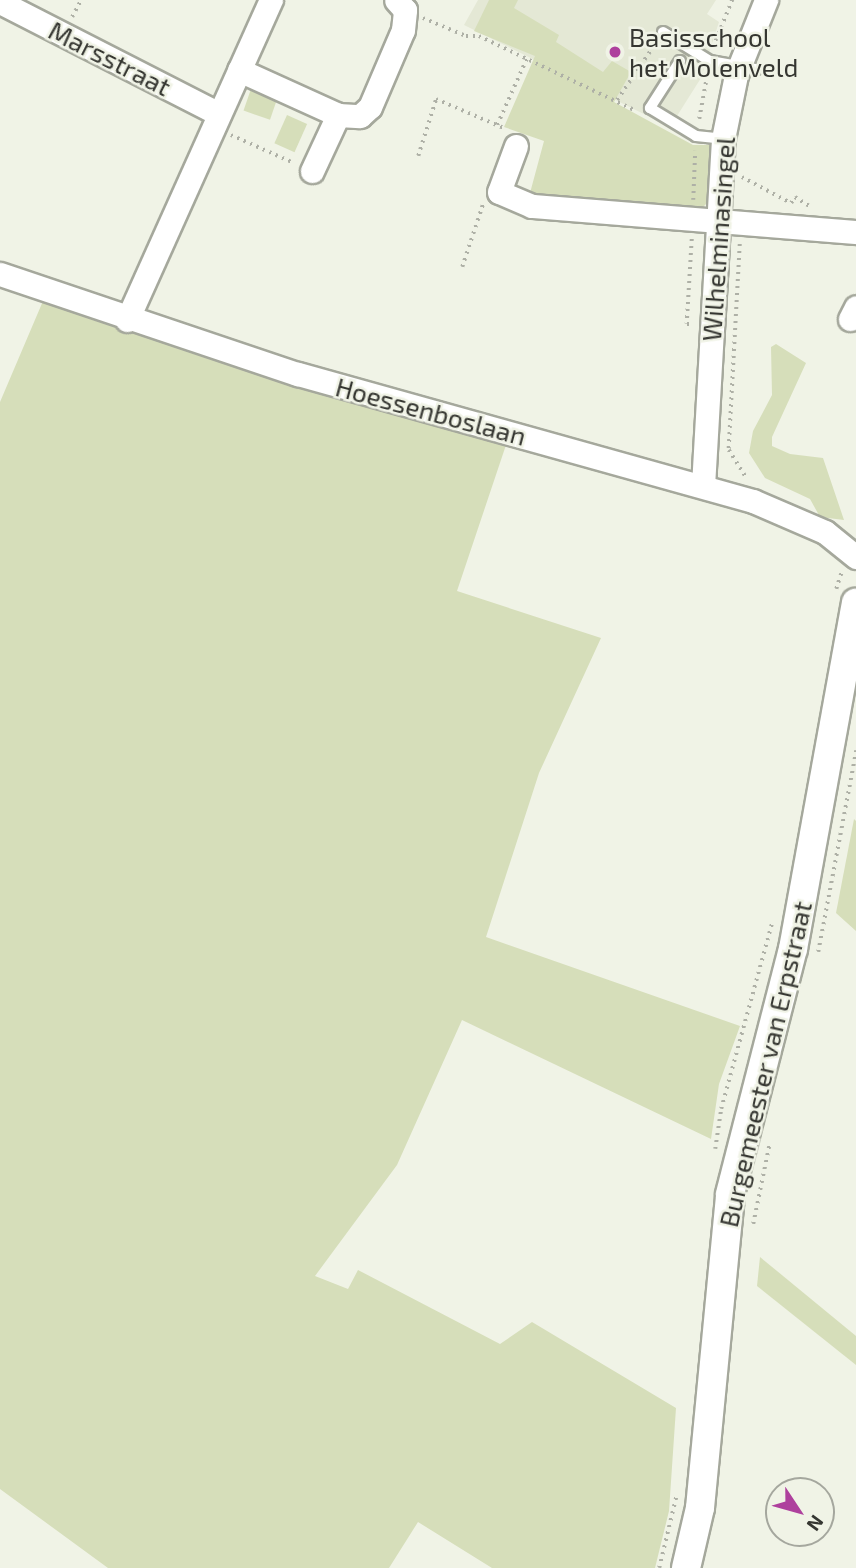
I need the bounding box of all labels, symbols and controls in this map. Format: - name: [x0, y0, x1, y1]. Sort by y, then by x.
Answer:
- street label: Marsstraat: [44, 14, 176, 102]
- place label: Basisschool het Molenveld: [629, 21, 798, 82]
- marker: Basisschool het Molenveld: [607, 44, 623, 60]
- street label: Wilhelminasingel: [695, 136, 741, 342]
- street label: Hoessenboslaan: [332, 371, 530, 451]
- street label: Burgemeester van Erpstraat: [712, 898, 818, 1230]
- north arrow: [765, 1477, 835, 1547]
- text: N: [802, 1511, 829, 1536]

